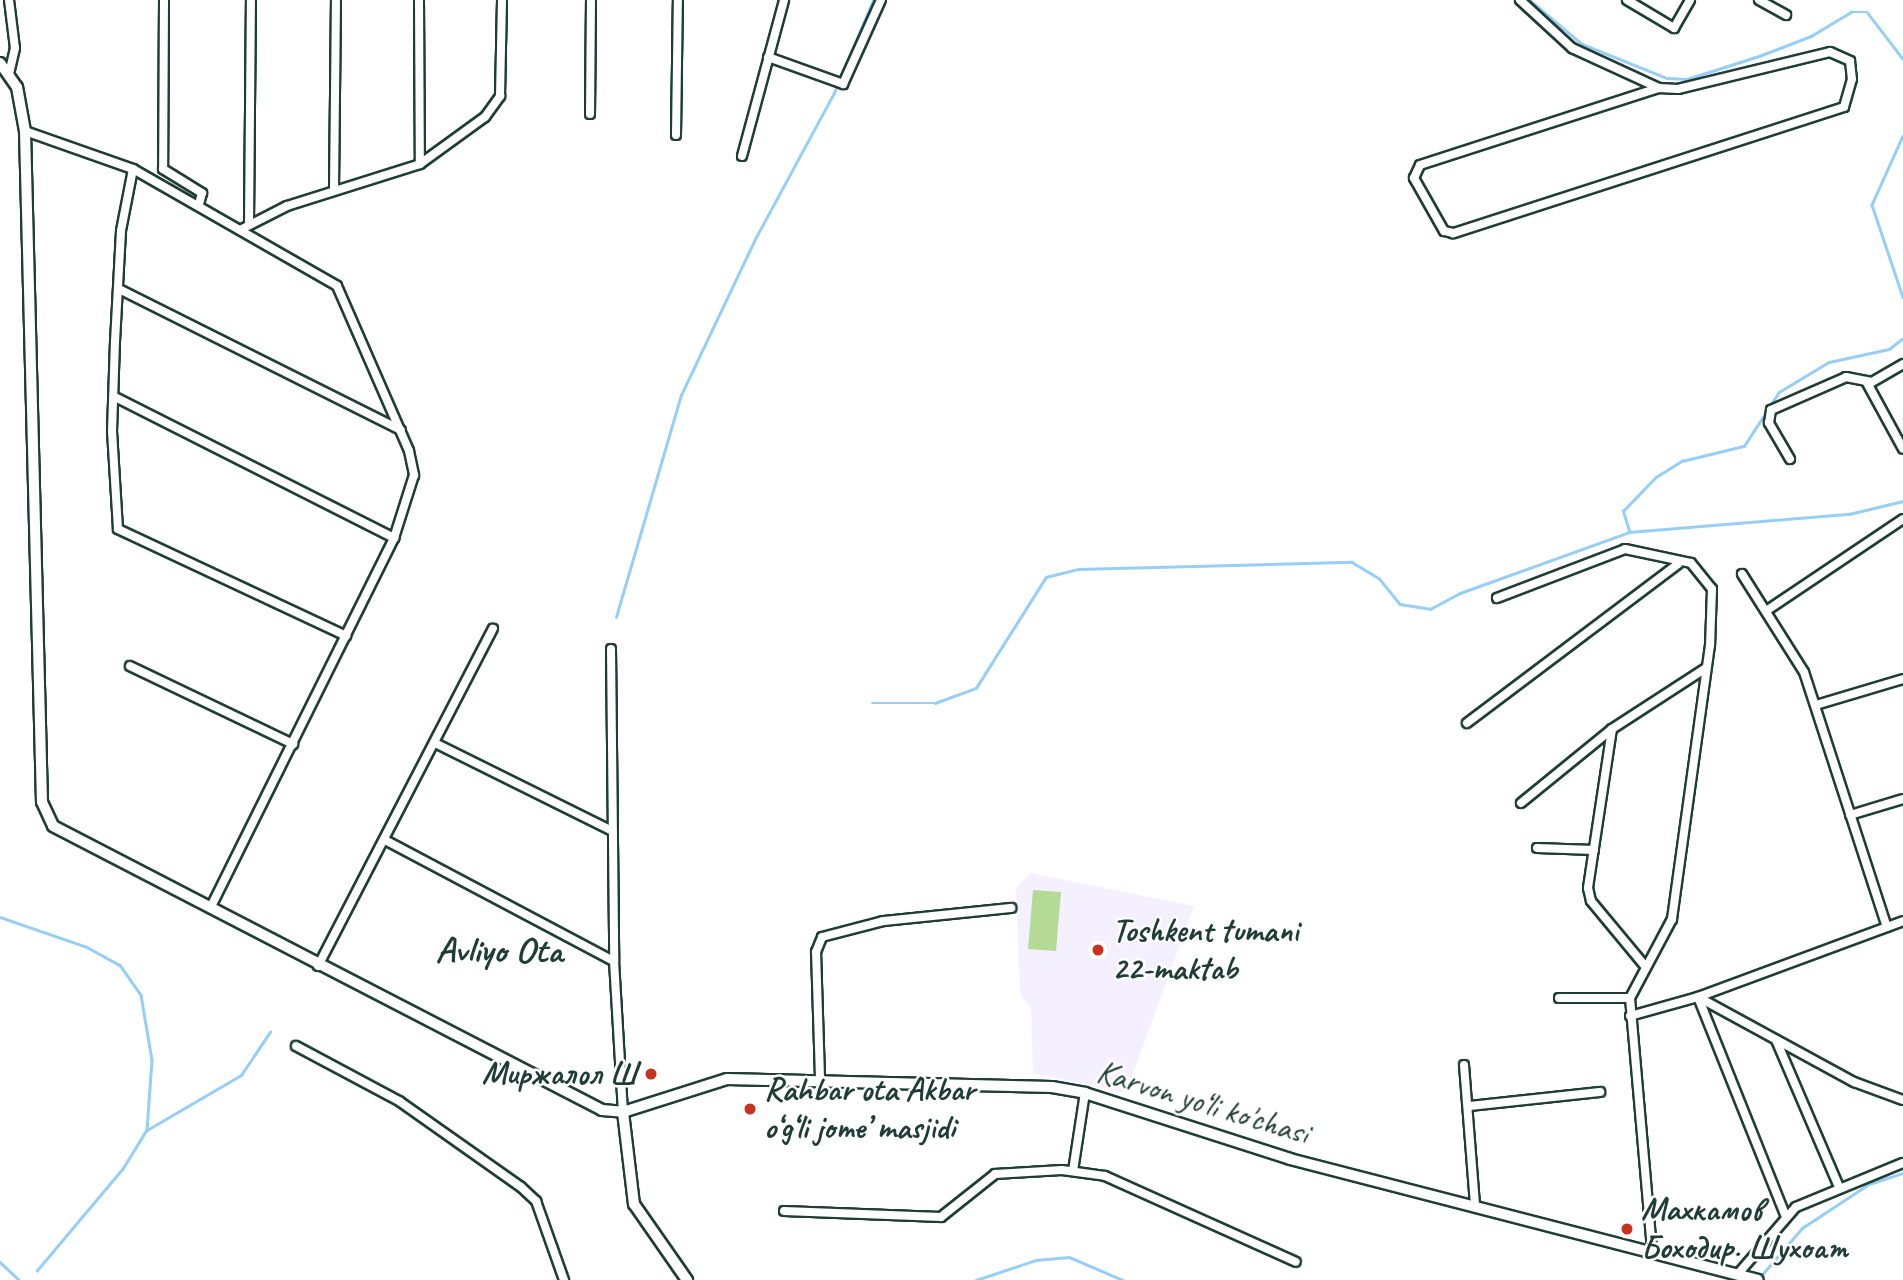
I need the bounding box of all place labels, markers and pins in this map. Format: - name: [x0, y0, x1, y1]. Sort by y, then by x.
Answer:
- place label: Toshkent tumani 22-maktab: [1112, 911, 1299, 989]
- marker: Toshkent tumani 22-maktab: [1090, 942, 1106, 958]
- place label: Миржалол Ш: [482, 1054, 637, 1094]
- marker: Миржалол Ш: [643, 1066, 659, 1082]
- place label: Rahbar ota Akbar o‘g‘li jome’ masjidi: [764, 1070, 975, 1148]
- marker: Rahbar ota Akbar o‘g‘li jome’ masjidi: [742, 1101, 758, 1117]
- place label: Махкамов Боходир. Шухоат: [1641, 1190, 1848, 1268]
- marker: Махкамов Боходир. Шухоат: [1619, 1221, 1635, 1237]

